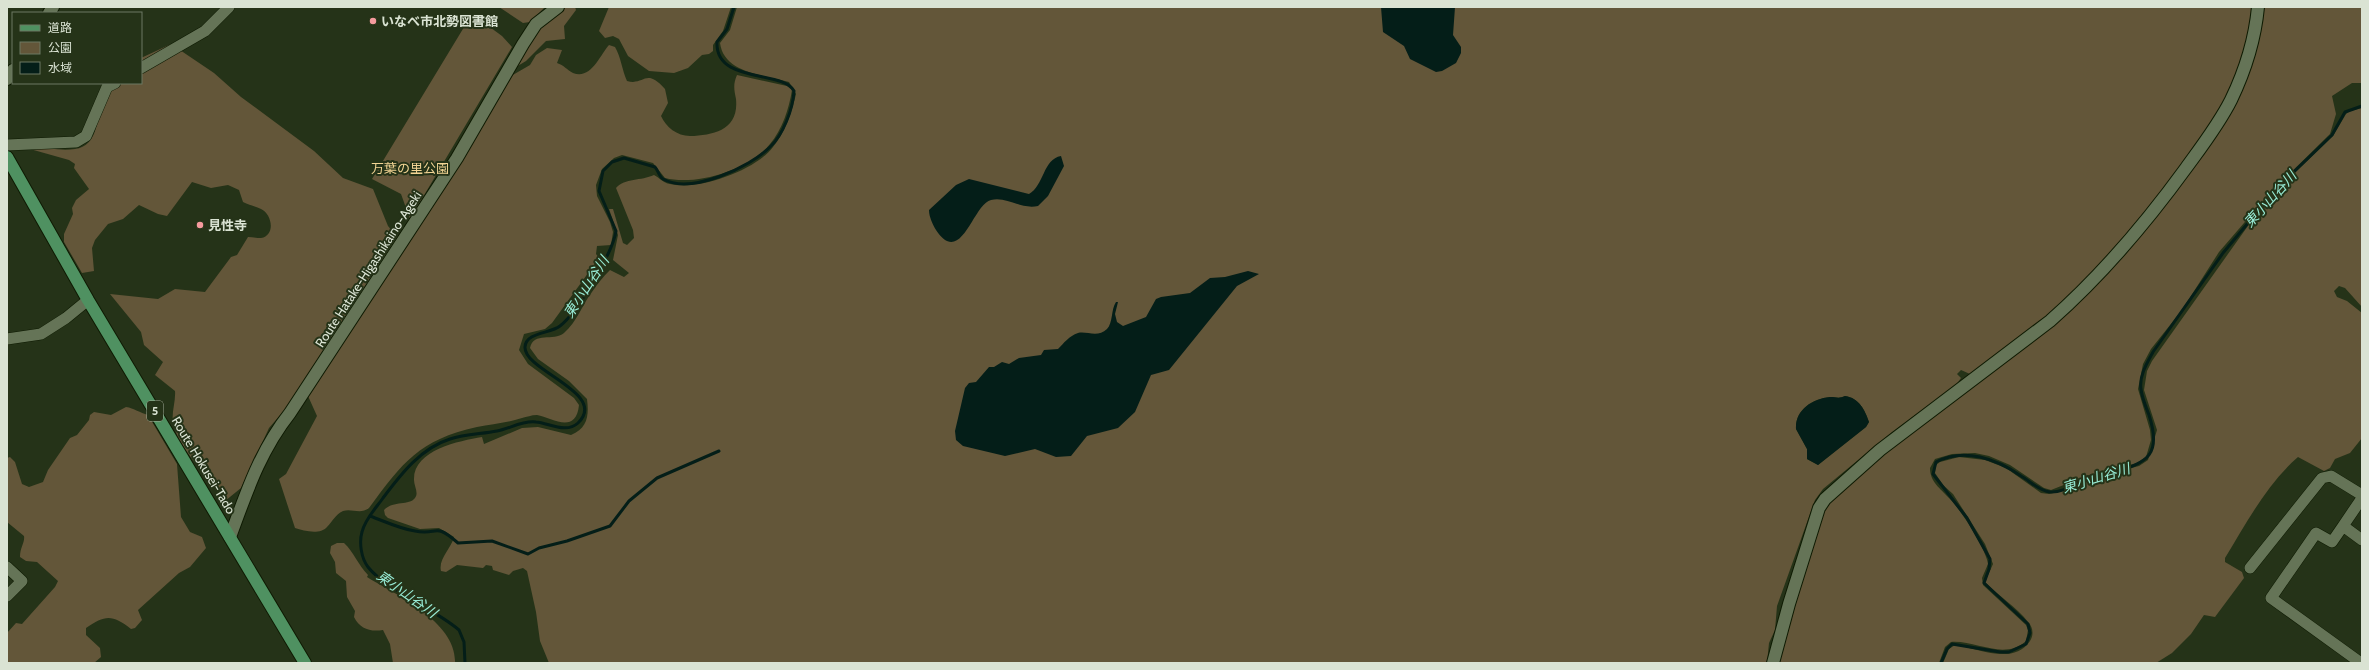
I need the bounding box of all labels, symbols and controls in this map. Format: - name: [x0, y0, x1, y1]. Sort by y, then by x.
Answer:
- legend: [12, 12, 142, 84]
- place label: いなべ市北勢図書館: [381, 13, 498, 29]
- marker: いなべ市北勢図書館: [368, 16, 378, 26]
- text: 道路: [48, 20, 72, 35]
- text: 公園: [48, 40, 72, 55]
- text: 水域: [48, 60, 72, 75]
- park label: 万葉の里公園: [371, 160, 449, 176]
- water label: 東小山谷川: [2240, 165, 2301, 231]
- street label: Route Hatake-Higashikaino-Ageki: [311, 188, 425, 350]
- place label: 見性寺: [208, 217, 247, 233]
- marker: 見性寺: [195, 220, 205, 230]
- water label: 東小山谷川: [559, 251, 614, 321]
- road number: 5: [147, 401, 163, 421]
- street label: Route Hokusei-Tado: [169, 413, 239, 517]
- water label: 東小山谷川: [2060, 459, 2134, 497]
- water label: 東小山谷川: [373, 567, 442, 623]

